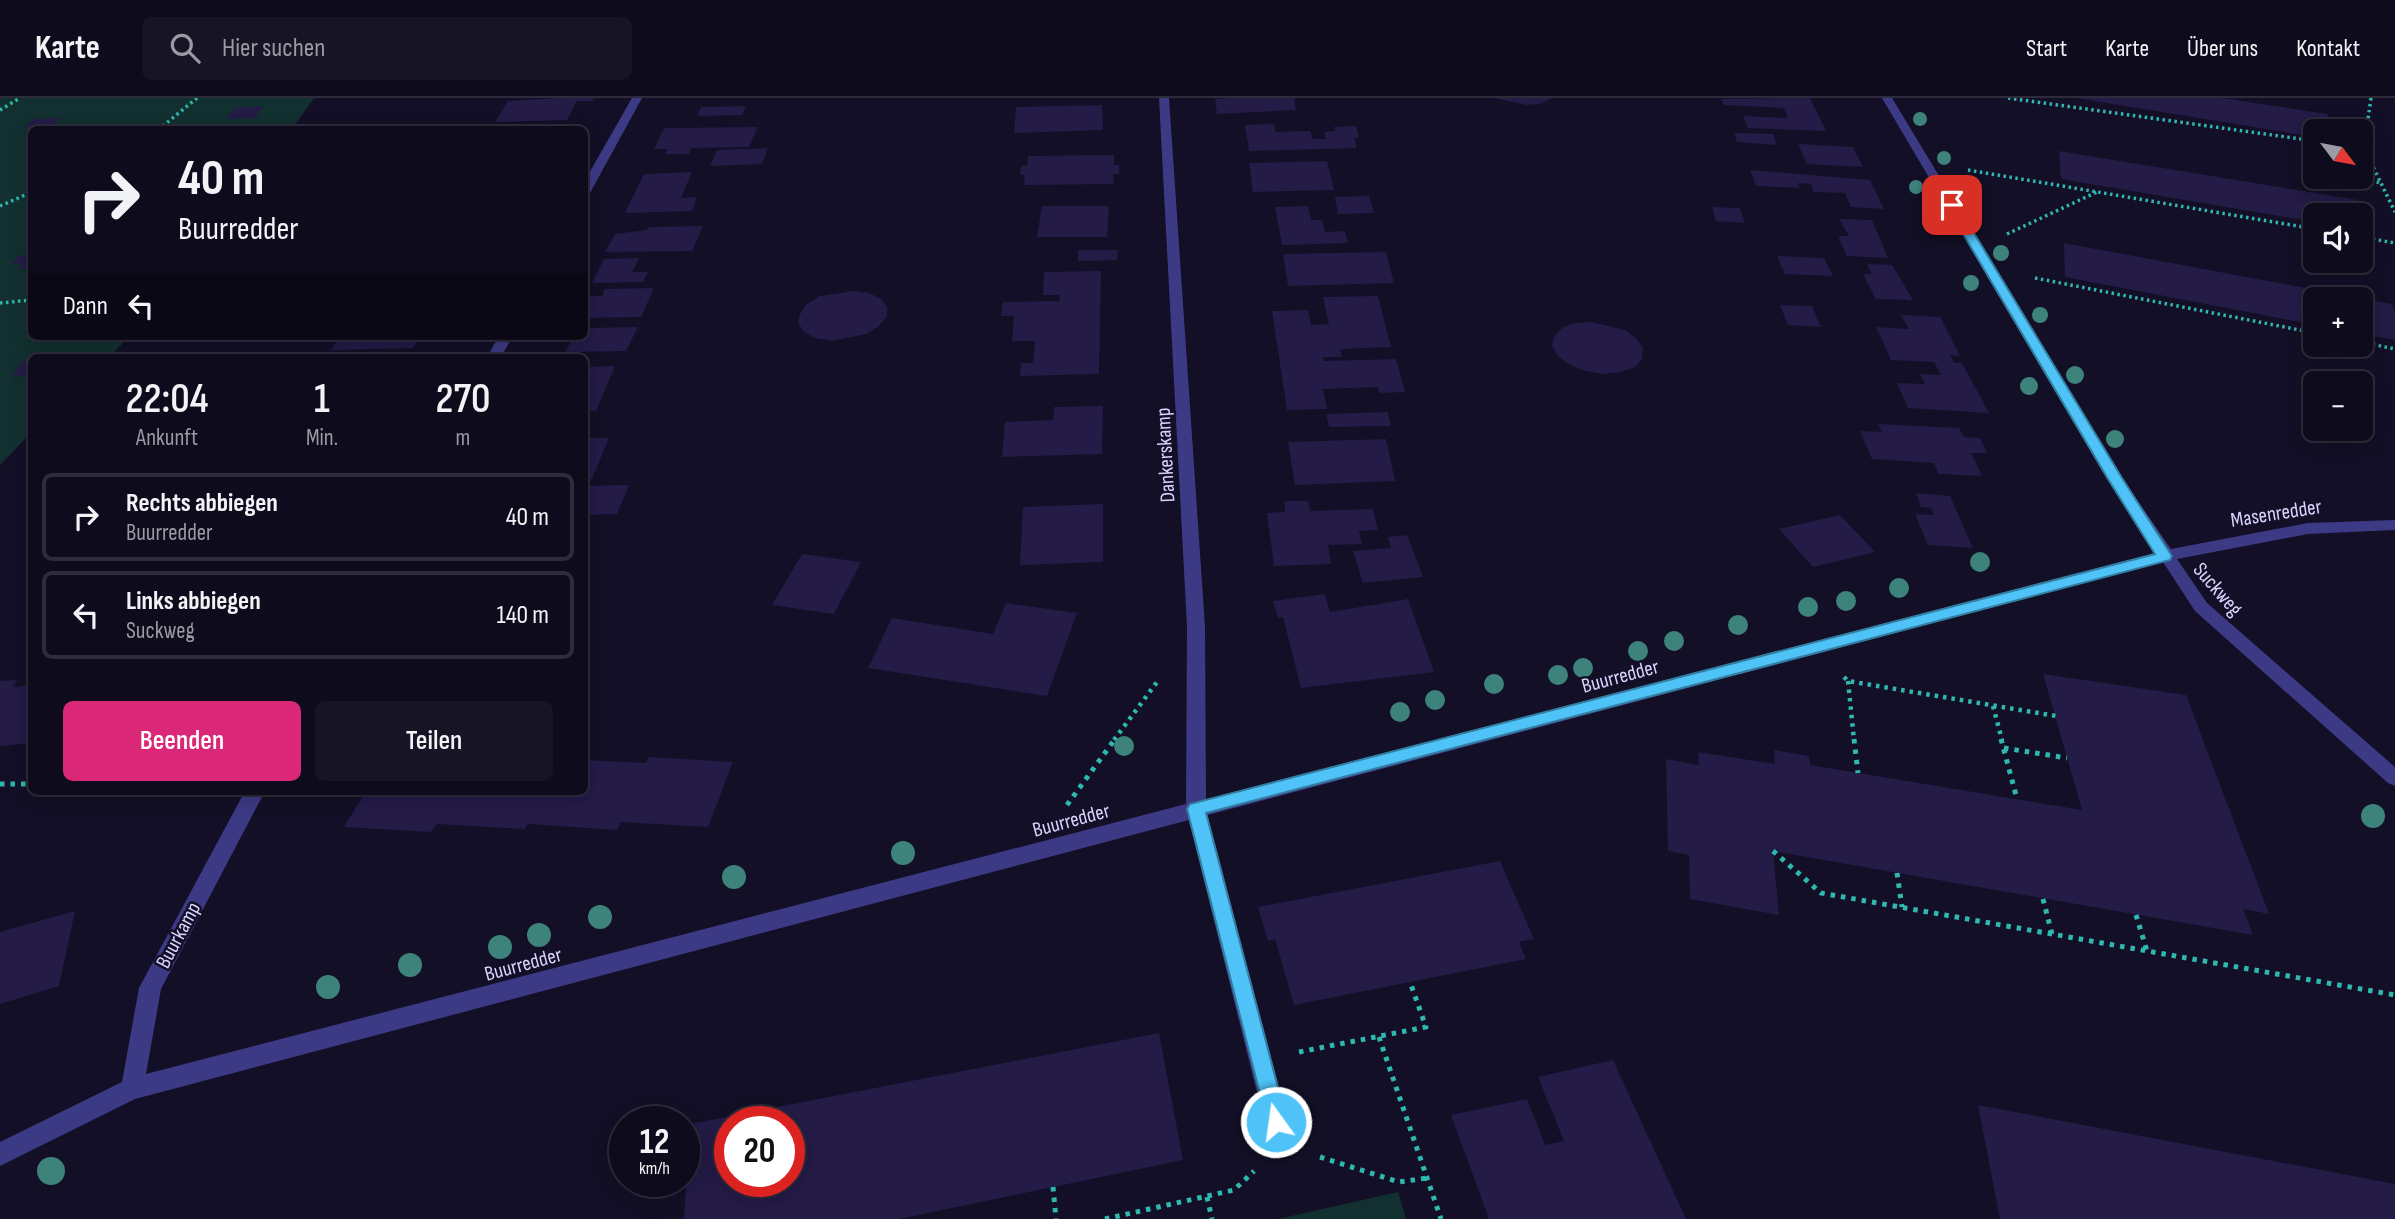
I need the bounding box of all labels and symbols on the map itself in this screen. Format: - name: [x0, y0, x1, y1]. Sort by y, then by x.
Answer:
- north arrow: [2303, 119, 2373, 189]
- pin: [1922, 175, 1982, 235]
- street label: Dankerskamp: [1151, 407, 1180, 503]
- street label: Masenredder: [2229, 494, 2323, 533]
- street label: Suckweg: [2188, 557, 2248, 621]
- street label: Buurredder: [1579, 654, 1662, 699]
- street label: Buurredder: [1030, 798, 1113, 843]
- street label: Buurkamp: [151, 898, 206, 973]
- street label: Buurredder: [482, 942, 565, 987]
- position arrow: [1239, 1085, 1313, 1159]
- speed limit sign: 20: [714, 1106, 805, 1197]

